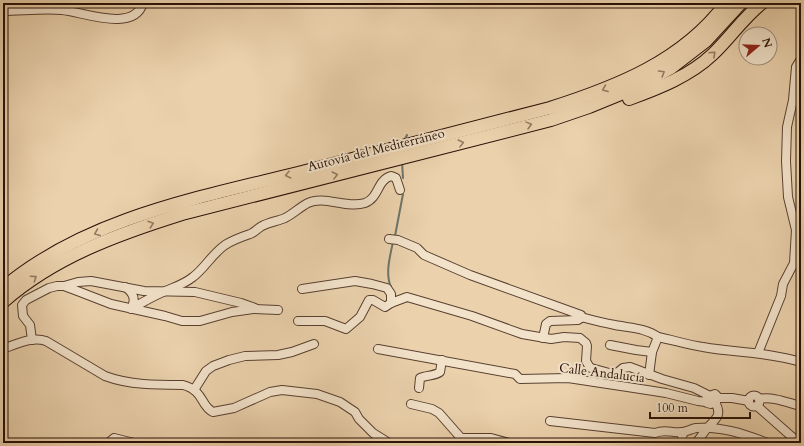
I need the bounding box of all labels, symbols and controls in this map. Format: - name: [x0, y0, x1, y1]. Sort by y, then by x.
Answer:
- north arrow: [738, 26, 778, 66]
- text: N: [758, 36, 776, 50]
- one-way arrow: [708, 51, 716, 59]
- one-way arrow: [658, 70, 665, 78]
- one-way arrow: [601, 85, 608, 93]
- one-way arrow: [526, 122, 532, 130]
- street label: Autovía del Mediterráneo: [306, 124, 446, 176]
- one-way arrow: [457, 139, 464, 148]
- one-way arrow: [285, 170, 292, 179]
- one-way arrow: [331, 171, 338, 180]
- one-way arrow: [148, 220, 155, 228]
- one-way arrow: [93, 228, 100, 236]
- one-way arrow: [30, 275, 37, 283]
- street label: Calle Andalucía: [558, 359, 646, 387]
- scale bar: [650, 394, 750, 420]
- text: 100 m: [656, 400, 689, 416]

